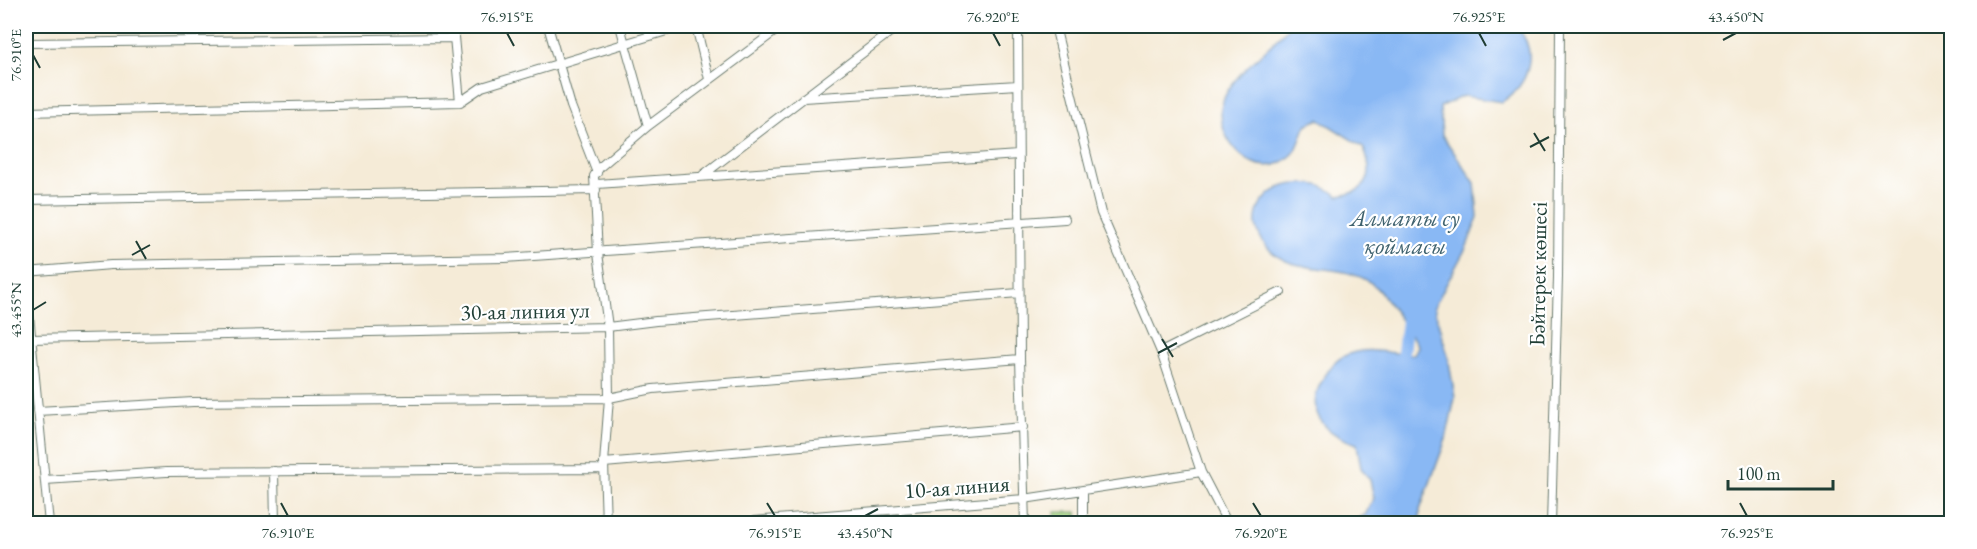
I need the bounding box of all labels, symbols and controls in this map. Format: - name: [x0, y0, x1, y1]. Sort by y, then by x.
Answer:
- text: 76.915°E: [481, 7, 534, 26]
- text: 76.920°E: [967, 7, 1020, 26]
- text: 76.925°E: [1453, 7, 1506, 26]
- text: 43.450°N: [1708, 7, 1764, 26]
- text: 76.910°E: [6, 28, 25, 81]
- street label: Бәйтерек көшесі: [1522, 201, 1554, 347]
- water label: Алматы су қоймасы: [1348, 202, 1460, 261]
- text: 43.455°N: [6, 282, 25, 338]
- street label: 30-ая линия ул: [460, 295, 590, 327]
- scale bar: [1728, 453, 1833, 491]
- text: 100 m: [1737, 462, 1781, 485]
- street label: 10-ая линия: [903, 469, 1011, 505]
- text: 76.910°E: [262, 523, 315, 542]
- text: 76.915°E: [749, 523, 802, 542]
- text: 43.450°N: [837, 523, 893, 542]
- text: 76.920°E: [1235, 523, 1288, 542]
- text: 76.925°E: [1721, 523, 1774, 542]

